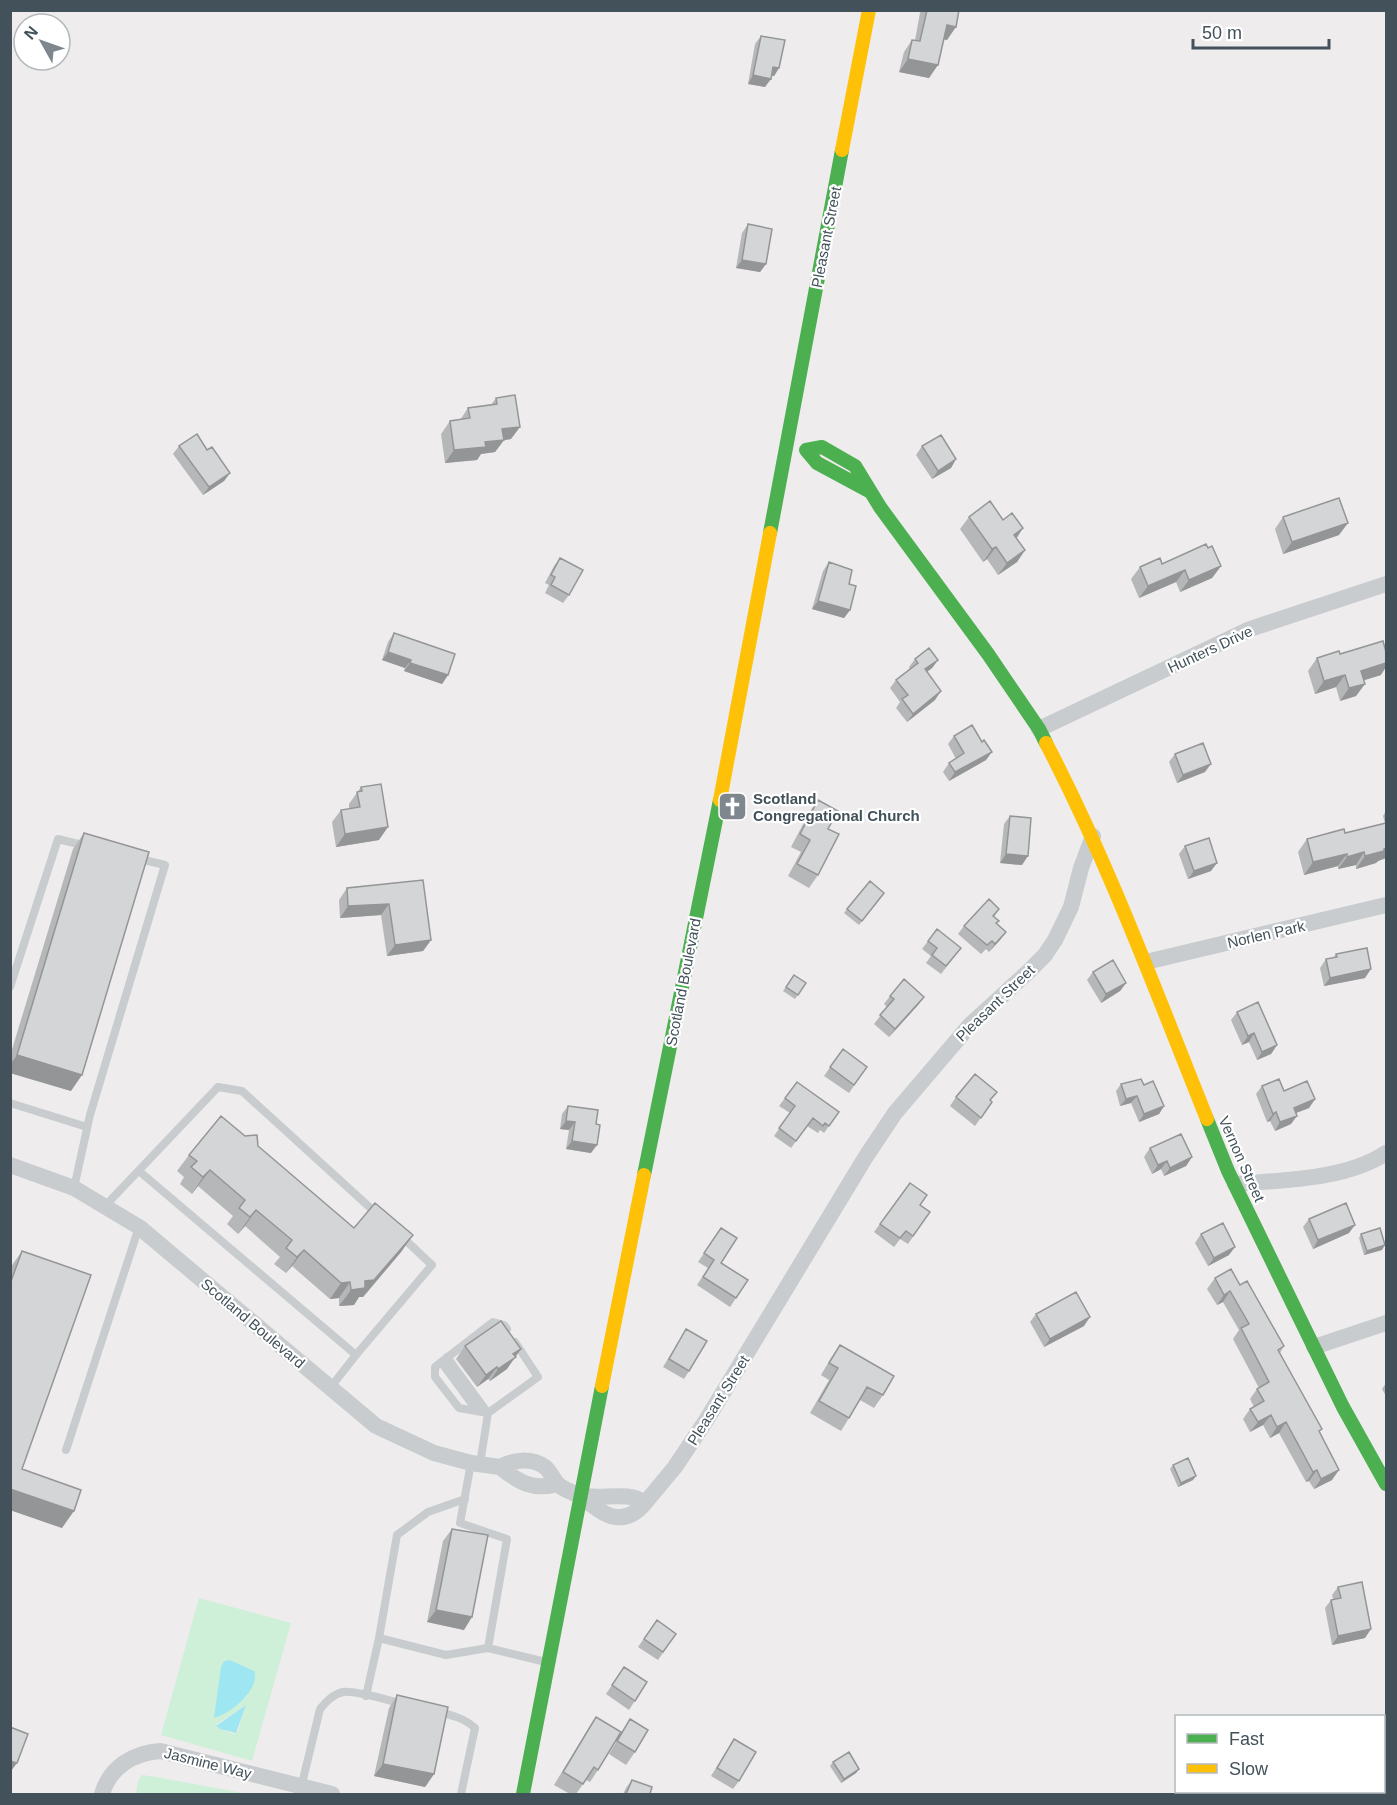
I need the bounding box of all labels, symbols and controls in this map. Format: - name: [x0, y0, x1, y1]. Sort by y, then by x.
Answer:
- north arrow: [12, 12, 72, 72]
- scale bar: [1193, 12, 1330, 50]
- text: N: [21, 23, 41, 43]
- text: 50 m: [1202, 23, 1242, 43]
- street label: Pleasant Street: [808, 184, 844, 289]
- street label: Hunters Drive: [1165, 622, 1255, 676]
- place label: Scotland Congregational Church: [753, 790, 920, 824]
- church icon: Scotland Congregational Church: [716, 791, 748, 823]
- street label: Scotland Boulevard: [662, 917, 704, 1047]
- street label: Norlen Park: [1226, 917, 1307, 951]
- street label: Pleasant Street: [952, 961, 1038, 1045]
- street label: Vernon Street: [1216, 1114, 1269, 1205]
- street label: Scotland Boulevard: [198, 1275, 308, 1371]
- street label: Pleasant Street: [684, 1351, 753, 1448]
- legend: [1175, 1715, 1385, 1793]
- text: Fast: [1229, 1729, 1264, 1749]
- street label: Jasmine Way: [163, 1744, 254, 1782]
- text: Slow: [1229, 1759, 1269, 1779]

